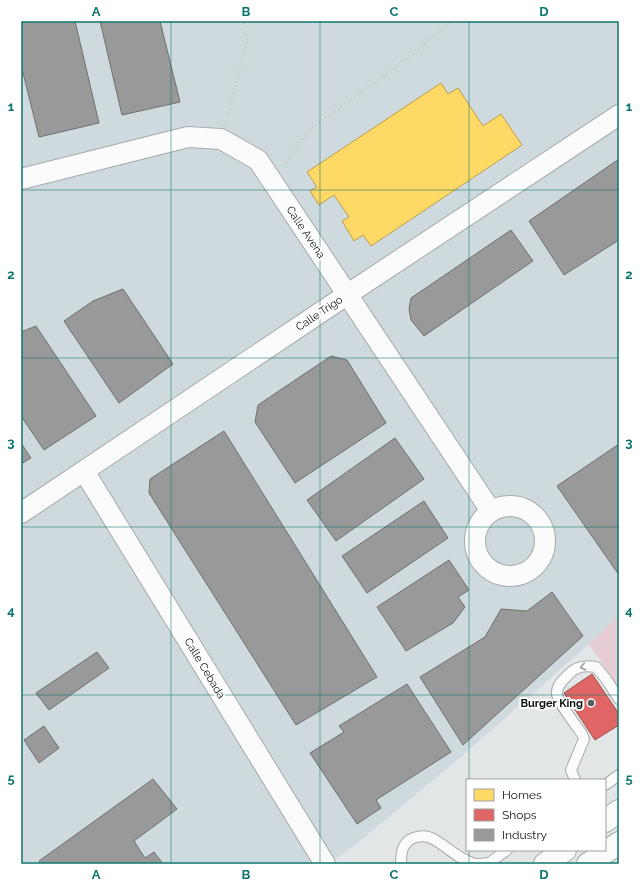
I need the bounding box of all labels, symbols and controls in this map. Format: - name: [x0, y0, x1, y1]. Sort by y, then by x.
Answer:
- text: A: [92, 4, 101, 19]
- text: B: [242, 4, 251, 19]
- text: C: [390, 4, 399, 19]
- text: D: [539, 4, 549, 19]
- text: 1: [8, 99, 15, 114]
- text: 1: [626, 99, 633, 114]
- street label: Calle Avena: [283, 204, 328, 261]
- text: 2: [7, 267, 15, 282]
- text: 2: [625, 267, 633, 282]
- street label: Calle Trigo: [293, 293, 346, 334]
- text: 3: [7, 435, 15, 450]
- text: 3: [625, 435, 633, 450]
- text: 4: [7, 603, 15, 618]
- text: 4: [625, 603, 633, 618]
- street label: Calle Cebada: [181, 636, 228, 701]
- one-way arrow: [580, 663, 586, 671]
- place label: Burger King: [521, 697, 583, 710]
- marker: Burger King: [586, 698, 596, 708]
- text: 5: [7, 771, 15, 786]
- text: 5: [625, 771, 633, 786]
- legend: [466, 779, 606, 851]
- text: Homes: [502, 788, 542, 802]
- text: Shops: [502, 808, 537, 822]
- text: Industry: [502, 828, 548, 842]
- text: A: [92, 867, 101, 882]
- text: B: [242, 867, 251, 882]
- text: C: [390, 867, 399, 882]
- text: D: [539, 867, 549, 882]

